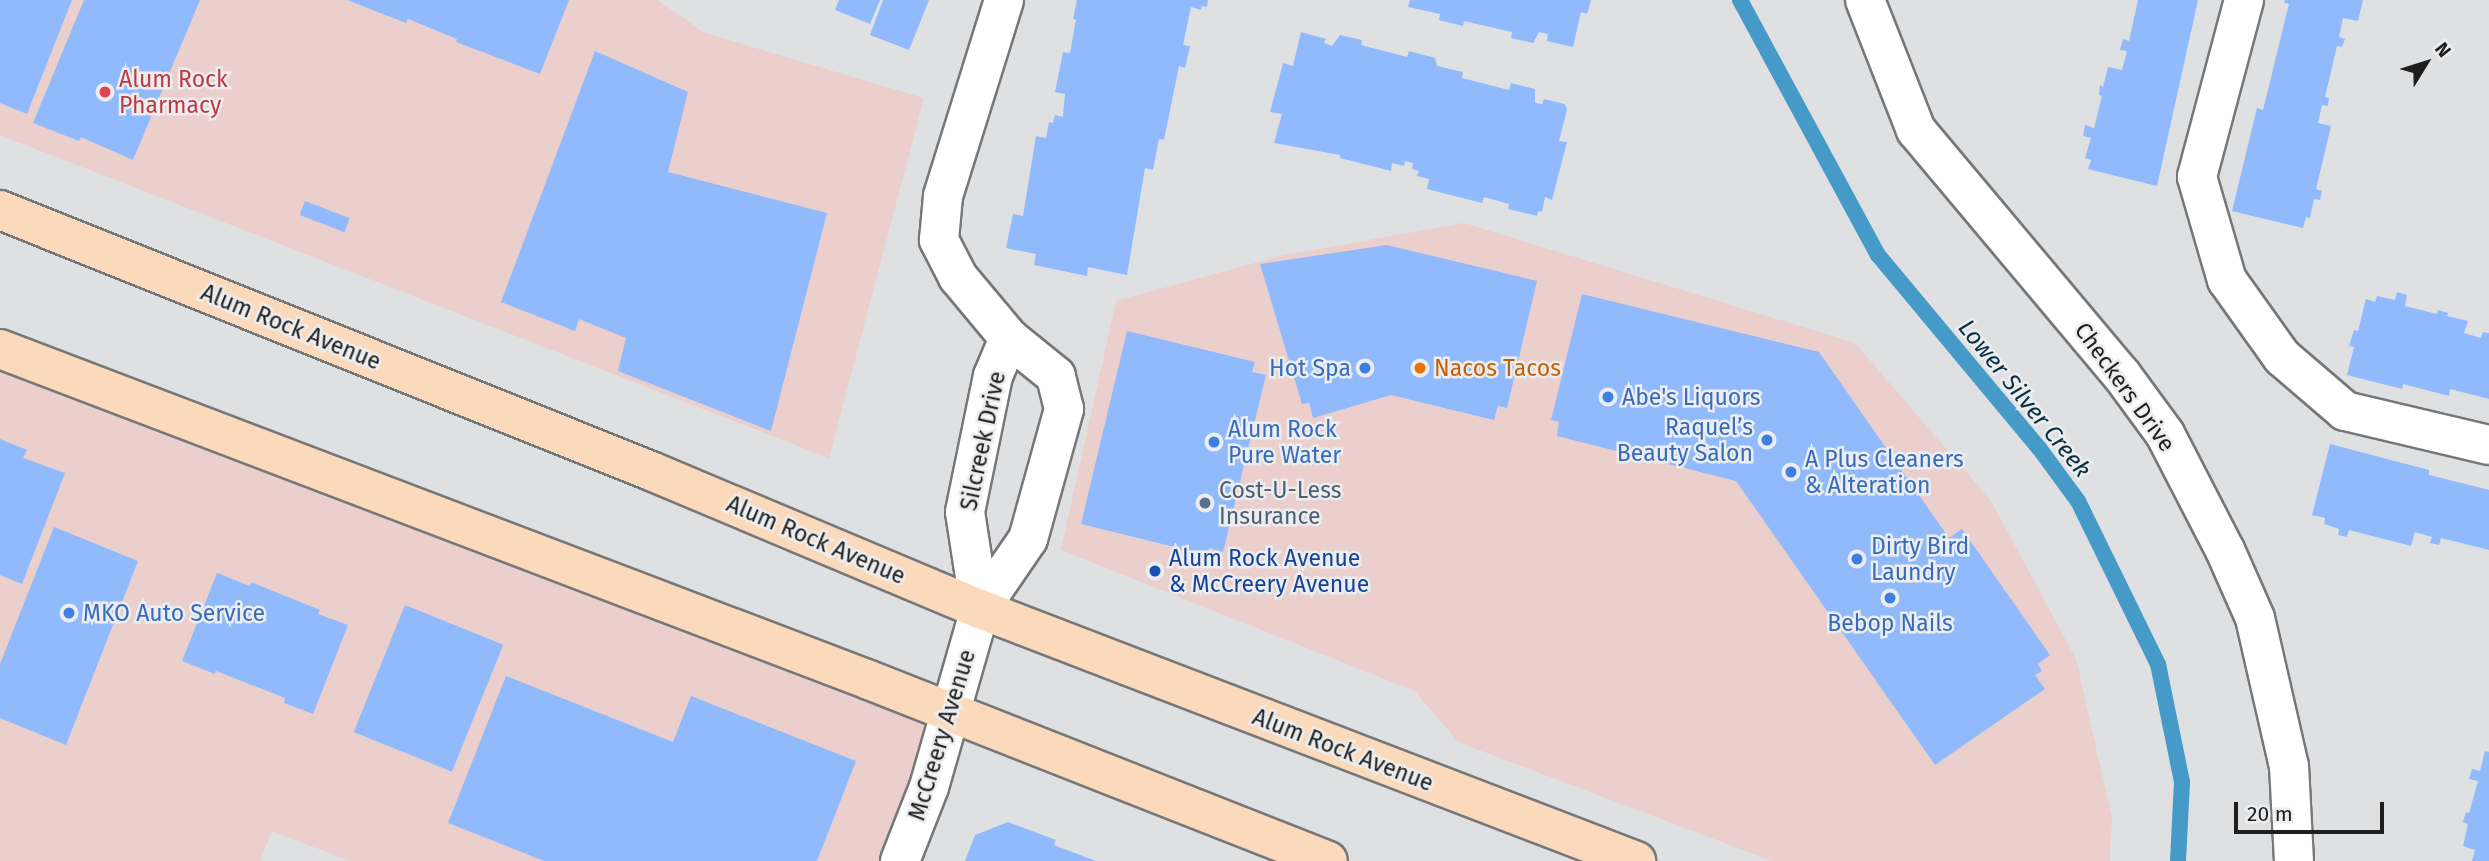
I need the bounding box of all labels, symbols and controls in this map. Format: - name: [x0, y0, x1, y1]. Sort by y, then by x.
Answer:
- north arrow: [2391, 28, 2461, 98]
- text: N: [2430, 38, 2456, 62]
- place label: Alum Rock Pharmacy: [119, 65, 228, 119]
- marker: Alum Rock Pharmacy: [97, 84, 113, 100]
- street label: Alum Rock Avenue: [197, 278, 385, 376]
- water label: Lower Silver Creek: [1952, 314, 2096, 484]
- street label: Checkers Drive: [2069, 317, 2181, 457]
- place label: Hot Spa: [1269, 354, 1351, 382]
- place label: Nacos Tacos: [1434, 354, 1561, 382]
- marker: Hot Spa: [1357, 360, 1373, 376]
- marker: Nacos Tacos: [1412, 360, 1428, 376]
- street label: Silcreek Drive: [955, 369, 1011, 513]
- place label: Abe's Liquors: [1622, 383, 1761, 411]
- marker: Abe's Liquors: [1600, 389, 1616, 405]
- place label: Raquel’s Beauty Salon: [1617, 413, 1753, 467]
- place label: Alum Rock Pure Water: [1228, 415, 1341, 469]
- marker: Raquel’s Beauty Salon: [1759, 432, 1775, 448]
- marker: Alum Rock Pure Water: [1206, 434, 1222, 450]
- place label: A Plus Cleaners & Alteration: [1805, 445, 1964, 499]
- marker: A Plus Cleaners & Alteration: [1783, 464, 1799, 480]
- place label: Cost-U-Less Insurance: [1219, 476, 1341, 530]
- street label: Alum Rock Avenue: [723, 490, 909, 590]
- marker: Cost-U-Less Insurance: [1197, 495, 1213, 511]
- place label: Dirty Bird Laundry: [1871, 532, 1969, 586]
- place label: Alum Rock Avenue & McCreery Avenue: [1169, 544, 1369, 598]
- marker: Dirty Bird Laundry: [1849, 551, 1865, 567]
- marker: Alum Rock Avenue & McCreery Avenue: [1147, 563, 1163, 579]
- marker: Bebop Nails: [1882, 590, 1898, 606]
- place label: MKO Auto Service: [83, 599, 265, 627]
- marker: MKO Auto Service: [61, 605, 77, 621]
- place label: Bebop Nails: [1827, 609, 1953, 637]
- street label: McCreery Avenue: [903, 646, 981, 824]
- street label: Alum Rock Avenue: [1249, 703, 1437, 797]
- scale bar: [2237, 788, 2388, 832]
- text: 20 m: [2247, 801, 2293, 827]

